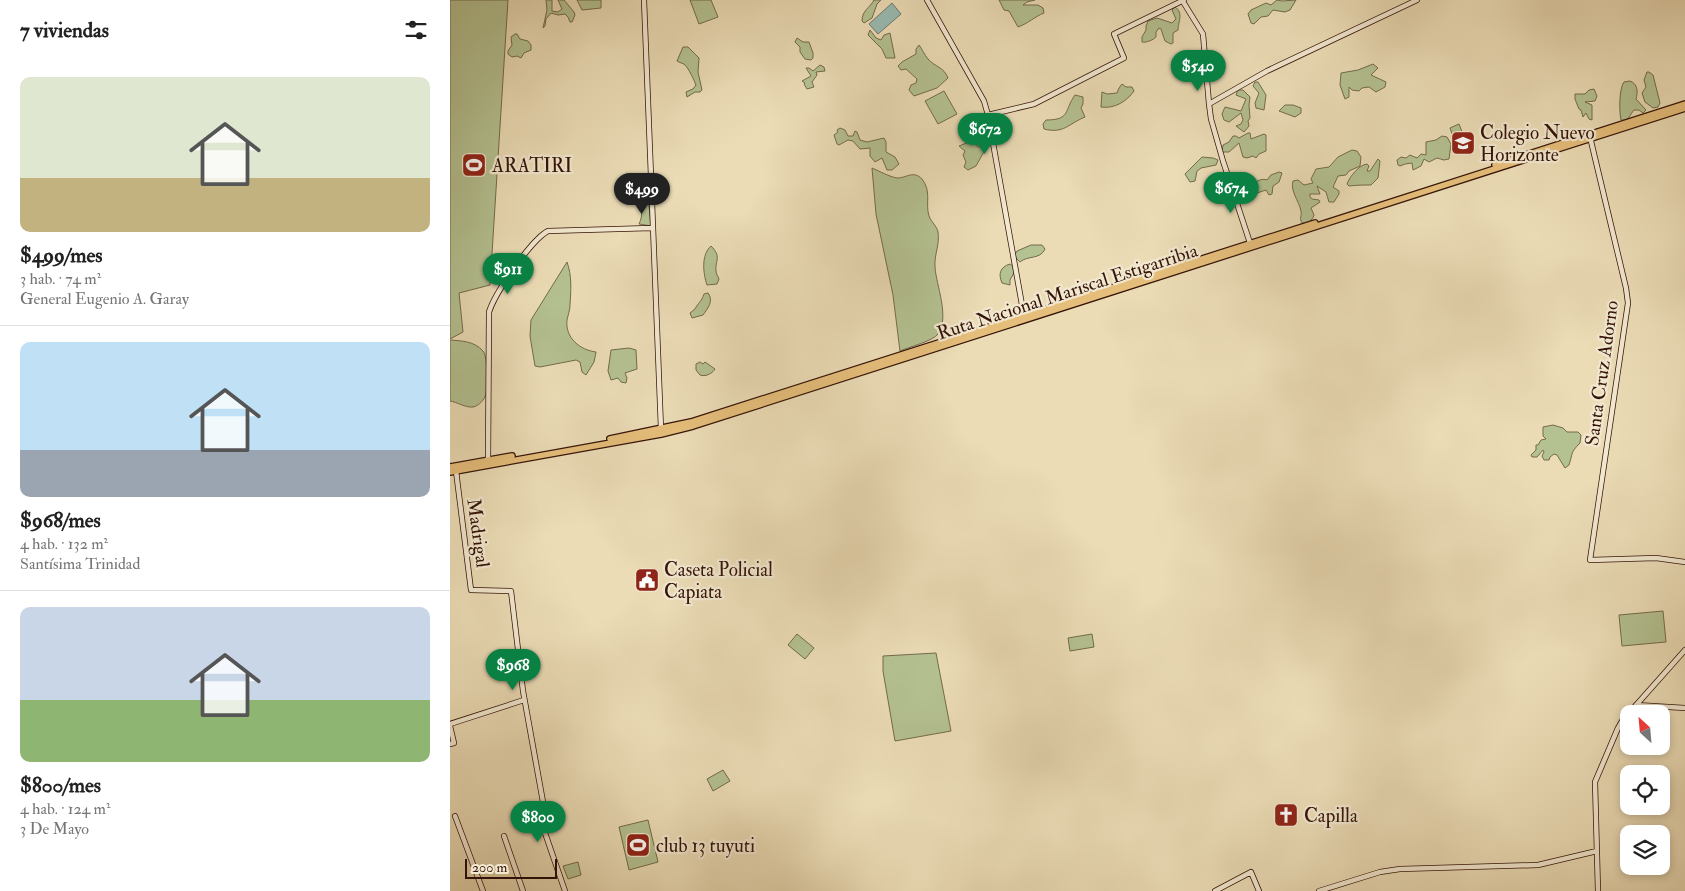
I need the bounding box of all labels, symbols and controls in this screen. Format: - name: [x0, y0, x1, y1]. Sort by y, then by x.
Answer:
- icon: filters: [402, 16, 430, 44]
- text: 7 viviendas: [20, 17, 109, 44]
- pin: $540: [1168, 49, 1228, 92]
- text: $540: [1182, 56, 1214, 76]
- icon: home: [180, 109, 270, 199]
- pin: $672: [955, 112, 1015, 155]
- text: $672: [969, 119, 1001, 139]
- place label: Colegio Nuevo Horizonte: [1480, 121, 1595, 167]
- school or university icon: Colegio Nuevo Horizonte: [1450, 130, 1476, 156]
- sports icon: ARATIRI: [461, 152, 487, 178]
- place label: ARATIRI: [491, 154, 572, 178]
- pin: $499: [612, 172, 672, 215]
- pin: $674: [1201, 172, 1261, 214]
- text: $674: [1215, 178, 1247, 198]
- text: $499: [625, 179, 659, 199]
- street label: Ruta Nacional Mariscal Estigarribia: [934, 238, 1201, 345]
- text: $499/mes: [20, 242, 102, 269]
- pin: $911: [478, 252, 538, 295]
- text: $911: [494, 259, 522, 279]
- text: 3 hab. · 74 m²: [20, 269, 101, 289]
- text: General Eugenio A. Garay: [20, 289, 189, 309]
- street label: Santa Cruz Adorno: [1580, 299, 1624, 447]
- icon: home: [180, 375, 270, 465]
- street label: Madrigal: [461, 497, 495, 569]
- text: $968/mes: [20, 507, 101, 534]
- text: 4 hab. · 132 m²: [20, 534, 108, 554]
- text: Santísima Trinidad: [20, 554, 140, 574]
- place label: Caseta Policial Capiata: [664, 558, 773, 605]
- public building icon: Caseta Policial Capiata: [634, 567, 660, 593]
- icon: home: [180, 640, 270, 730]
- pin: $968: [483, 648, 543, 691]
- text: $968: [497, 655, 529, 675]
- north arrow: [1620, 705, 1670, 755]
- map controls: [1620, 705, 1670, 875]
- button: locate: [1620, 765, 1670, 815]
- text: $800/mes: [20, 772, 101, 799]
- text: 4 hab. · 124 m²: [20, 799, 111, 819]
- pin: $800: [508, 800, 568, 843]
- church icon: Capilla: [1273, 802, 1299, 828]
- place label: Capilla: [1304, 804, 1358, 829]
- text: $800: [522, 807, 554, 827]
- text: 3 De Mayo: [20, 819, 89, 839]
- button: layers: [1620, 825, 1670, 875]
- sports icon: club 13 tuyuti: [625, 832, 651, 858]
- place label: club 13 tuyuti: [656, 834, 755, 858]
- scale bar: [465, 856, 558, 879]
- text: 200 m: [472, 859, 507, 876]

